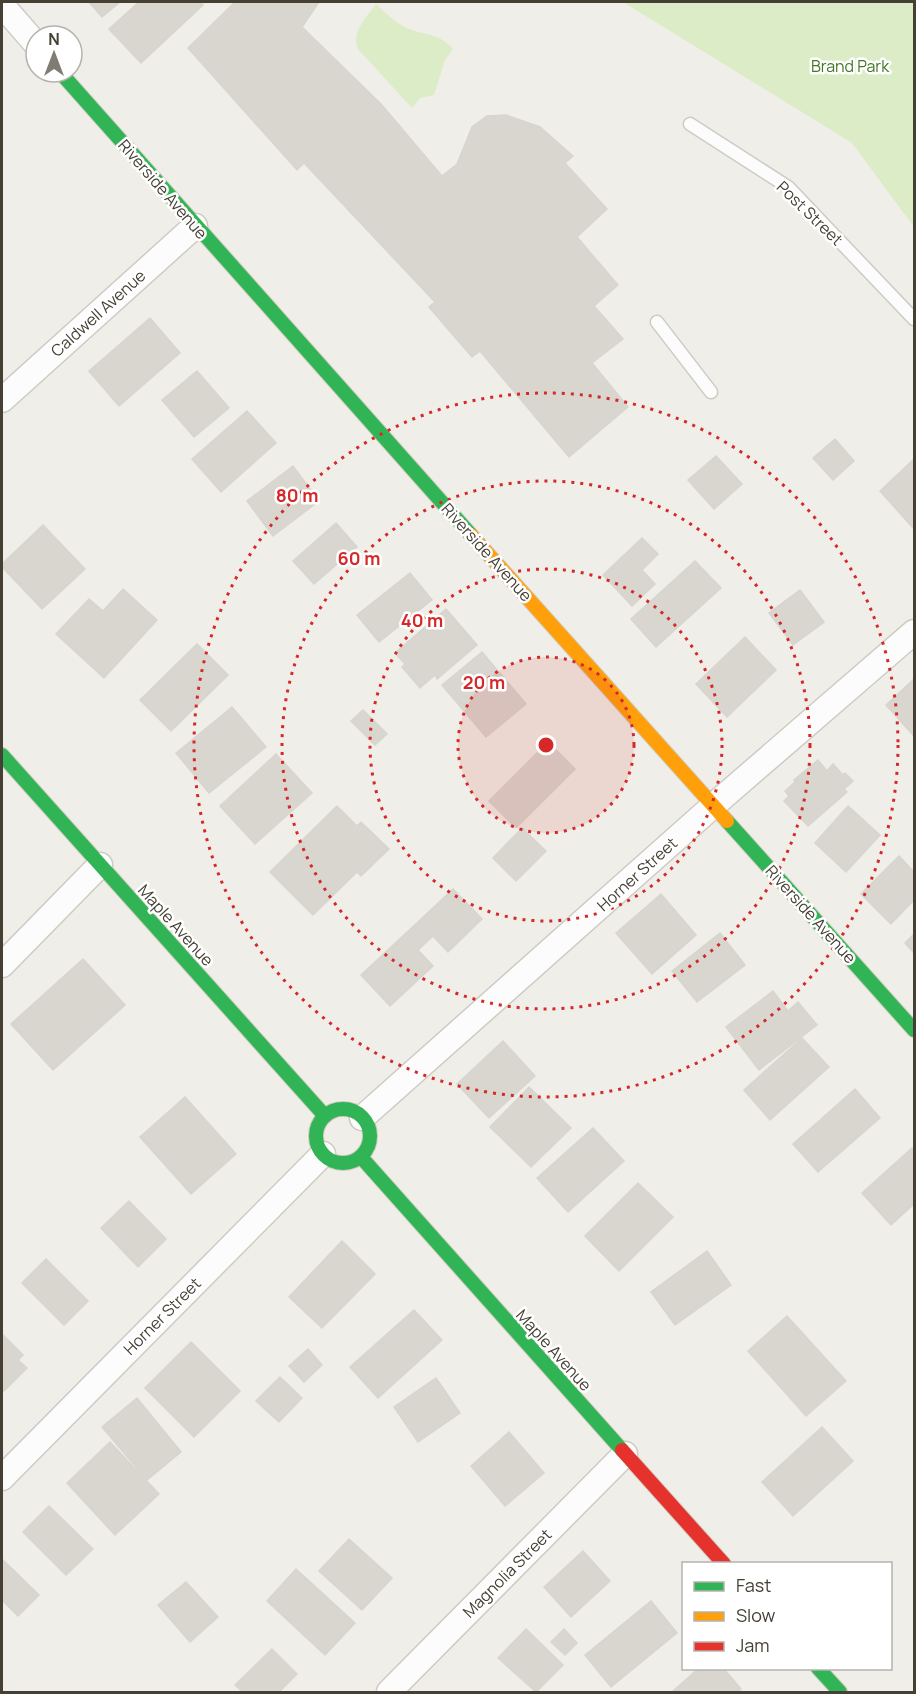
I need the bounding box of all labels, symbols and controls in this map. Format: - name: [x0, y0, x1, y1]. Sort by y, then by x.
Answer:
- north arrow: [24, 24, 84, 84]
- text: N: [48, 28, 60, 50]
- park label: Brand Park: [811, 55, 890, 77]
- street label: Riverside Avenue: [114, 134, 212, 244]
- street label: Post Street: [772, 176, 848, 250]
- street label: Caldwell Avenue: [46, 265, 150, 361]
- text: 80 m: [276, 483, 318, 507]
- street label: Riverside Avenue: [437, 498, 537, 606]
- text: 60 m: [338, 546, 380, 570]
- text: 40 m: [401, 608, 443, 632]
- text: 20 m: [463, 670, 505, 694]
- centre of rings: [536, 735, 556, 755]
- street label: Horner Street: [592, 832, 682, 916]
- street label: Riverside Avenue: [761, 860, 861, 968]
- street label: Maple Avenue: [133, 879, 219, 971]
- street label: Horner Street: [119, 1273, 205, 1359]
- street label: Maple Avenue: [511, 1304, 597, 1396]
- street label: Magnolia Street: [458, 1524, 556, 1622]
- legend: [682, 1562, 892, 1670]
- text: Fast: [736, 1573, 771, 1597]
- text: Slow: [736, 1603, 776, 1627]
- text: Jam: [736, 1633, 770, 1657]

